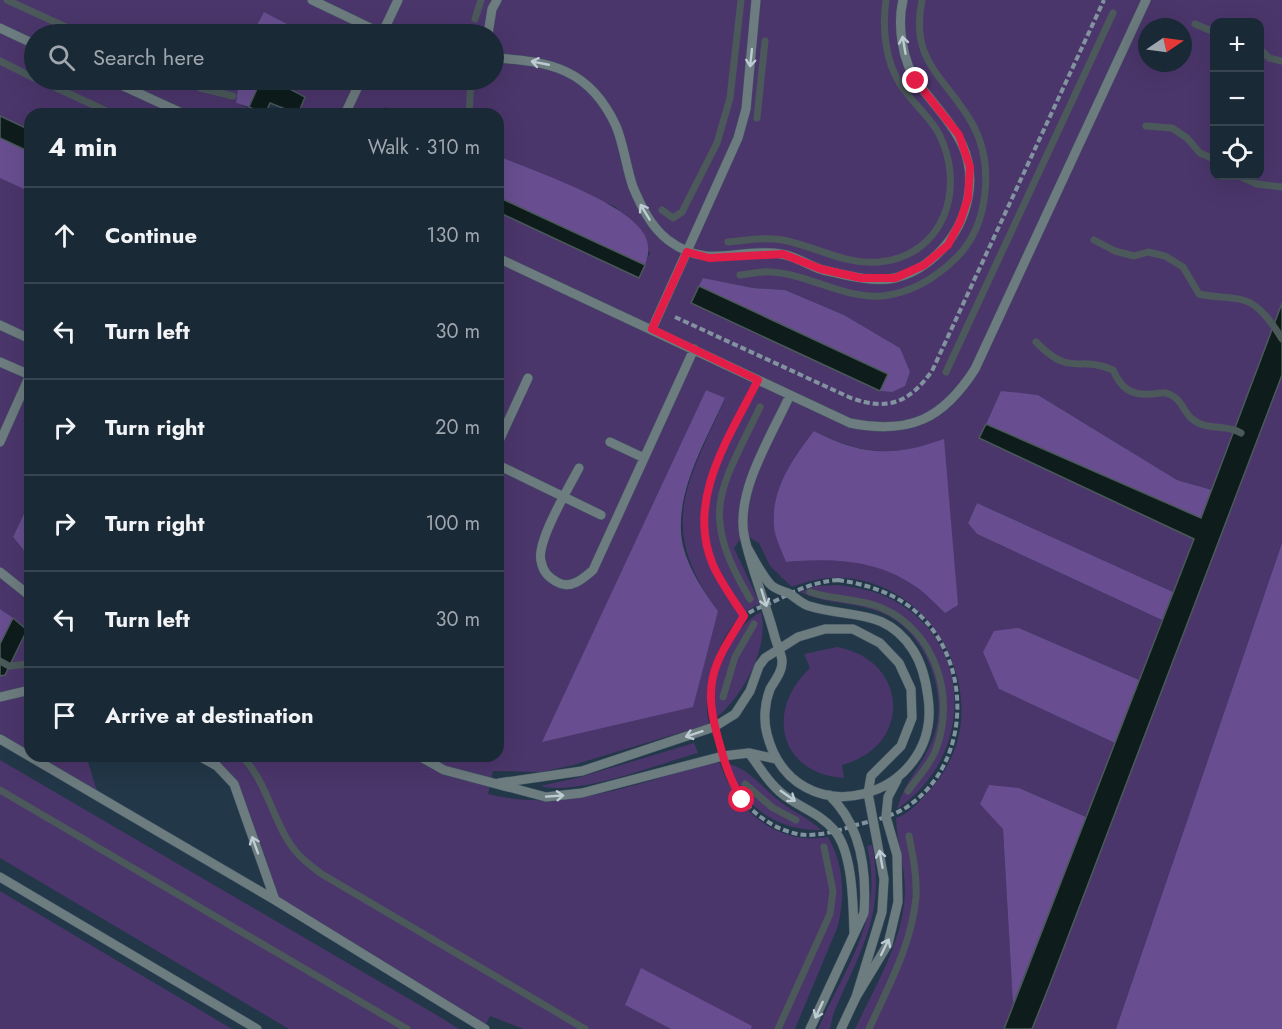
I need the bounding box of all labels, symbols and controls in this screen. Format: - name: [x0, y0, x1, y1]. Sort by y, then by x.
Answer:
- north arrow: [1138, 18, 1192, 72]
- map controls: [1210, 18, 1264, 180]
- button: +: [1210, 18, 1264, 72]
- search box: [24, 24, 504, 90]
- one-way arrow: [898, 36, 909, 56]
- icon: search: [45, 41, 78, 74]
- text: Search here: [93, 41, 204, 73]
- one-way arrow: [745, 48, 756, 68]
- one-way arrow: [530, 57, 550, 68]
- route end: [902, 67, 928, 93]
- button: −: [1210, 72, 1264, 126]
- button: locate: [1210, 126, 1264, 180]
- text: 4 min: [48, 128, 117, 166]
- text: Walk · 310 m: [368, 133, 480, 162]
- one-way arrow: [639, 204, 651, 221]
- icon: ahead: [48, 219, 81, 252]
- text: Continue: [105, 219, 197, 251]
- text: 130 m: [426, 221, 480, 250]
- icon: left: [48, 315, 81, 348]
- text: Turn left: [105, 315, 190, 347]
- text: 30 m: [435, 317, 480, 346]
- icon: right: [48, 411, 81, 444]
- text: Turn right: [105, 411, 205, 443]
- text: 20 m: [435, 413, 480, 442]
- icon: right: [48, 507, 81, 540]
- text: Turn right: [105, 507, 205, 539]
- text: 100 m: [425, 509, 480, 538]
- one-way arrow: [759, 589, 770, 608]
- icon: left: [48, 603, 81, 636]
- text: Turn left: [105, 603, 190, 635]
- text: 30 m: [435, 605, 480, 634]
- icon: arrive: [48, 699, 81, 732]
- text: Arrive at destination: [105, 699, 314, 731]
- one-way arrow: [685, 729, 704, 740]
- route start: [728, 786, 754, 812]
- one-way arrow: [545, 790, 565, 801]
- one-way arrow: [779, 790, 795, 802]
- one-way arrow: [249, 836, 260, 855]
- one-way arrow: [875, 850, 886, 869]
- one-way arrow: [879, 938, 891, 956]
- one-way arrow: [812, 1001, 824, 1019]

